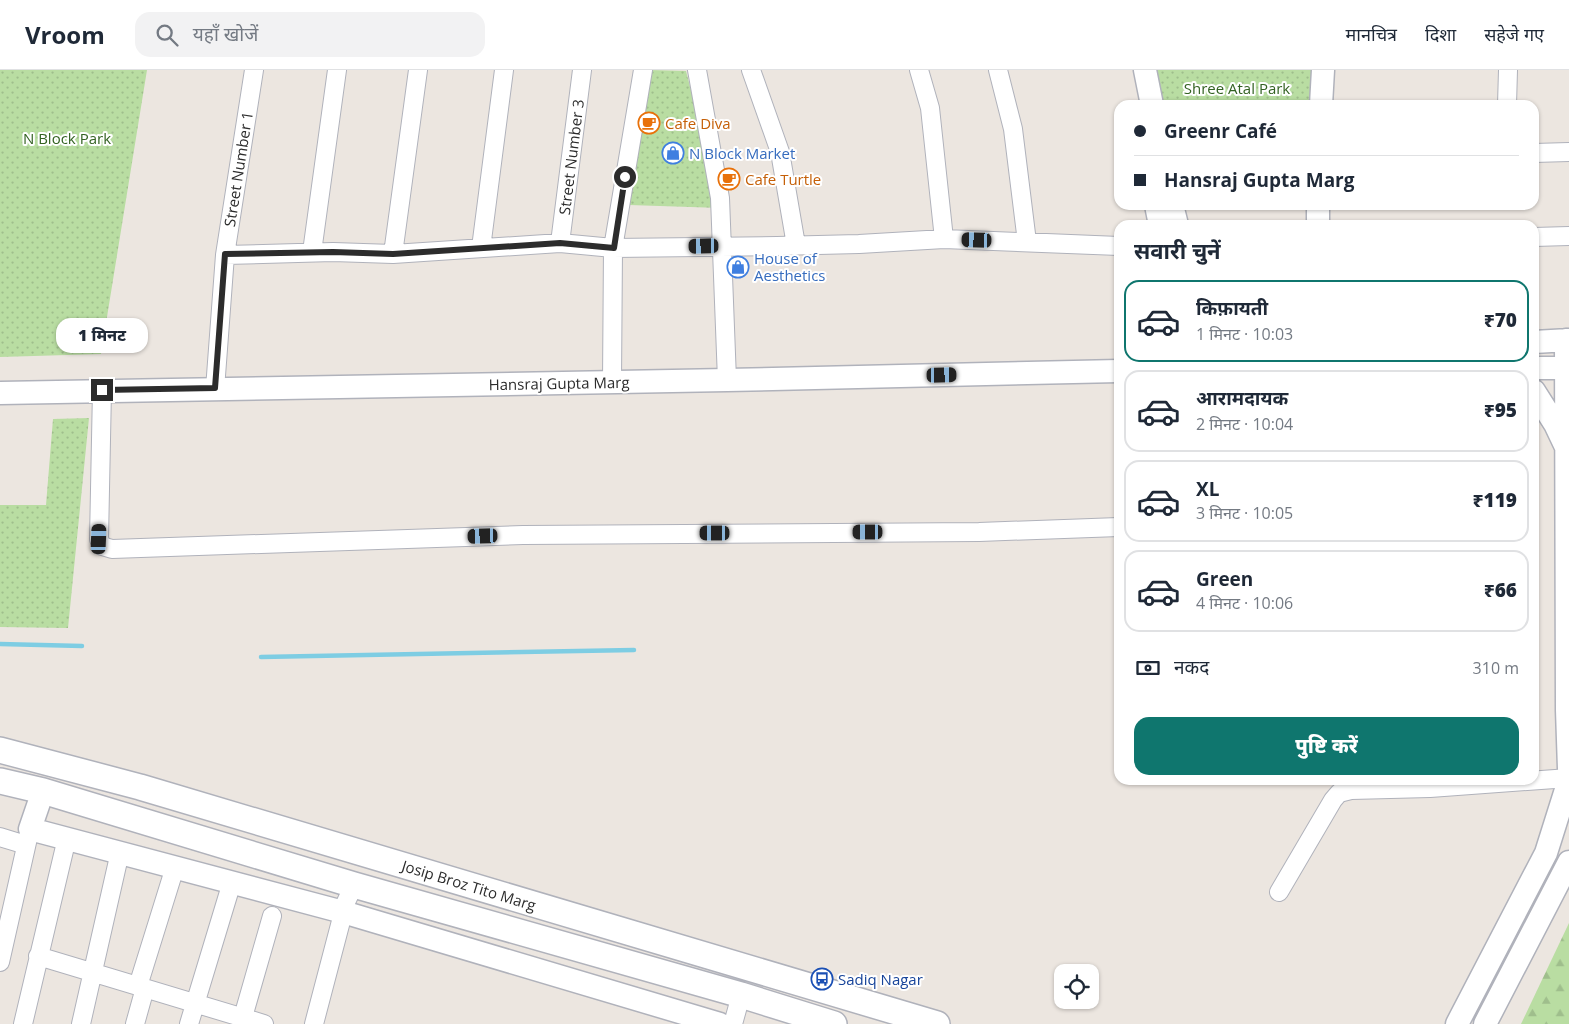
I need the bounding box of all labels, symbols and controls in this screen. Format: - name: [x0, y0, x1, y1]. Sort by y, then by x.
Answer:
- search box: [135, 12, 485, 57]
- text: Vroom: [25, 18, 105, 51]
- icon: search: [153, 21, 181, 49]
- text: यहाँ खोजें: [193, 21, 258, 47]
- text: मानचित्र: [1346, 22, 1397, 46]
- text: दिशा: [1425, 22, 1456, 46]
- text: सहेजे गए: [1484, 22, 1544, 46]
- park label: Shree Atal Park: [1184, 78, 1290, 98]
- street label: Street Number 3: [554, 98, 588, 216]
- street label: Street Number 1: [219, 110, 257, 228]
- cafe icon: Cafe Diva: [637, 111, 661, 135]
- place label: Cafe Diva: [665, 113, 731, 133]
- text: Greenr Café: [1164, 118, 1277, 144]
- park label: N Block Park: [23, 128, 111, 148]
- shop icon: N Block Market: [661, 141, 685, 165]
- place label: N Block Market: [689, 143, 795, 163]
- route start: [614, 166, 636, 188]
- cafe icon: Cafe Turtle: [717, 167, 741, 191]
- text: Hansraj Gupta Marg: [1164, 167, 1354, 193]
- place label: Cafe Turtle: [745, 169, 821, 189]
- car: [961, 232, 992, 248]
- text: सवारी चुनें: [1134, 235, 1221, 265]
- car: [688, 238, 719, 254]
- place label: House of Aesthetics: [754, 248, 826, 285]
- shop icon: House of Aesthetics: [726, 255, 750, 279]
- text: किफ़ायती: [1196, 295, 1268, 321]
- icon: car: [1136, 299, 1181, 344]
- text: ₹70: [1484, 307, 1517, 333]
- callout: 1 मिनट: [56, 318, 148, 352]
- text: 1 मिनट · 10:03: [1196, 323, 1293, 345]
- text: 1 मिनट: [78, 324, 126, 346]
- car: [926, 367, 957, 383]
- street label: Hansraj Gupta Marg: [488, 372, 630, 394]
- route end: [91, 379, 113, 401]
- text: आरामदायक: [1196, 385, 1288, 411]
- icon: car: [1136, 389, 1181, 434]
- text: ₹95: [1484, 397, 1517, 423]
- text: 2 मिनट · 10:04: [1196, 413, 1293, 435]
- text: XL: [1196, 476, 1219, 502]
- icon: car: [1136, 479, 1181, 524]
- text: ₹119: [1473, 487, 1517, 513]
- text: 3 मिनट · 10:05: [1196, 502, 1293, 524]
- car: [90, 524, 107, 554]
- car: [853, 525, 883, 540]
- car: [700, 526, 730, 541]
- car: [467, 528, 498, 544]
- text: Green: [1196, 566, 1253, 592]
- icon: car: [1136, 569, 1181, 614]
- text: ₹66: [1484, 577, 1517, 603]
- text: 4 मिनट · 10:06: [1196, 592, 1293, 614]
- icon: cash: [1134, 654, 1162, 682]
- text: नकद: [1174, 654, 1209, 680]
- text: 310 m: [1473, 657, 1519, 679]
- button: पुष्टि करें: [1134, 717, 1519, 775]
- street label: Josip Broz Tito Marg: [398, 854, 539, 915]
- map controls: [1054, 964, 1099, 1009]
- button: locate: [1054, 964, 1099, 1009]
- bus stop icon: Sadiq Nagar: [810, 967, 834, 991]
- place label: Sadiq Nagar: [838, 969, 923, 989]

